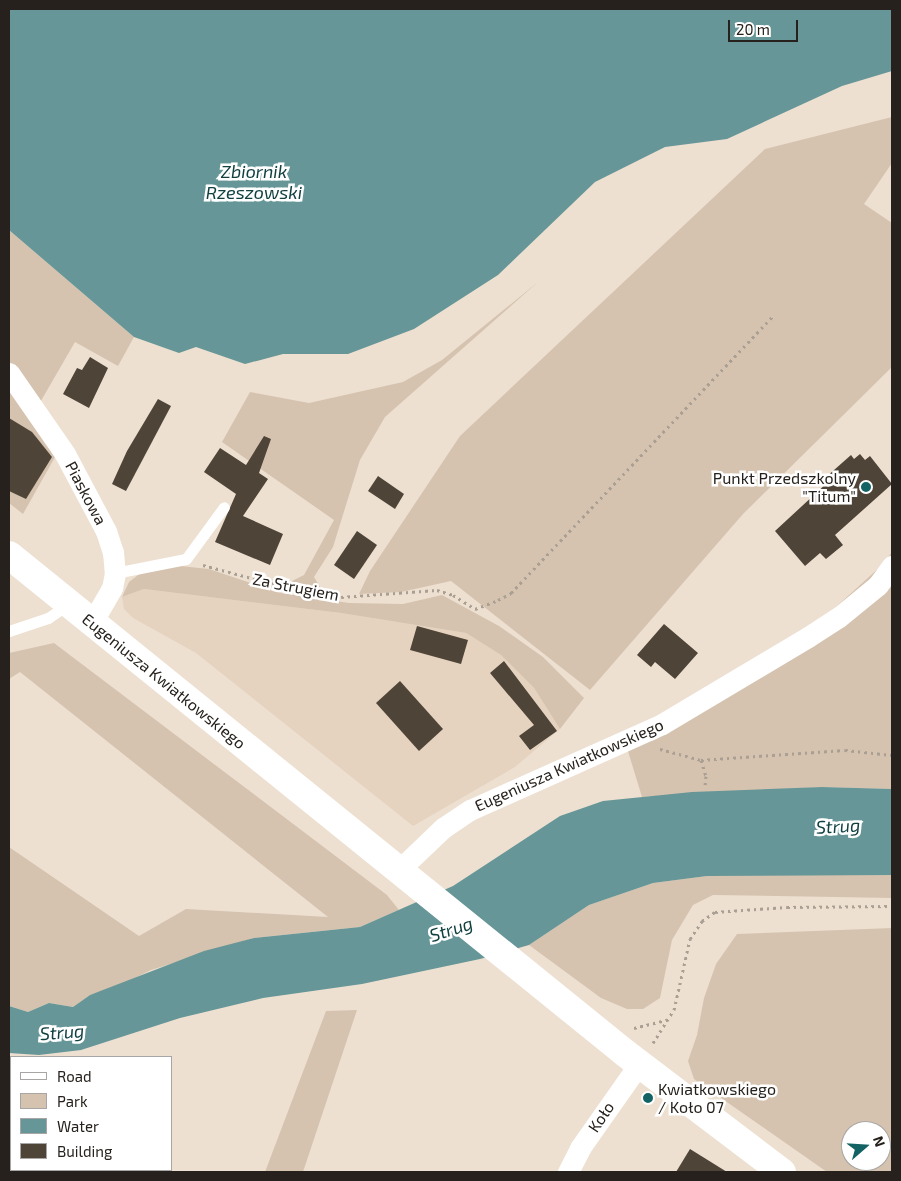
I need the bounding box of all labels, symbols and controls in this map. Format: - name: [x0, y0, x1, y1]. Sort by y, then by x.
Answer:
- scale bar: [731, 10, 801, 42]
- text: 20 m: [736, 20, 770, 38]
- water label: Zbiornik Rzeszowski: [206, 161, 302, 203]
- street label: Piaskowa: [61, 458, 111, 528]
- place label: Punkt Przedszkolny "Titum": [713, 468, 856, 506]
- marker: Punkt Przedszkolny "Titum": [860, 481, 872, 493]
- street label: Za Strugiem: [251, 569, 341, 605]
- street label: Eugeniusza Kwiatkowskiego: [78, 609, 250, 753]
- street label: Eugeniusza Kwiatkowskiego: [472, 715, 666, 815]
- water label: Strug: [815, 814, 861, 838]
- water label: Strug: [427, 912, 475, 946]
- water label: Strug: [39, 1020, 85, 1044]
- legend: [10, 1056, 172, 1171]
- text: Road: [57, 1067, 92, 1085]
- place label: Kwiatkowskiego / Koło 07: [658, 1079, 776, 1117]
- text: Park: [57, 1092, 88, 1110]
- marker: Kwiatkowskiego / Koło 07: [642, 1092, 654, 1104]
- street label: Koło: [584, 1098, 618, 1136]
- text: Water: [57, 1117, 99, 1135]
- north arrow: [841, 1121, 891, 1171]
- text: N: [870, 1134, 889, 1149]
- text: Building: [57, 1142, 112, 1160]

